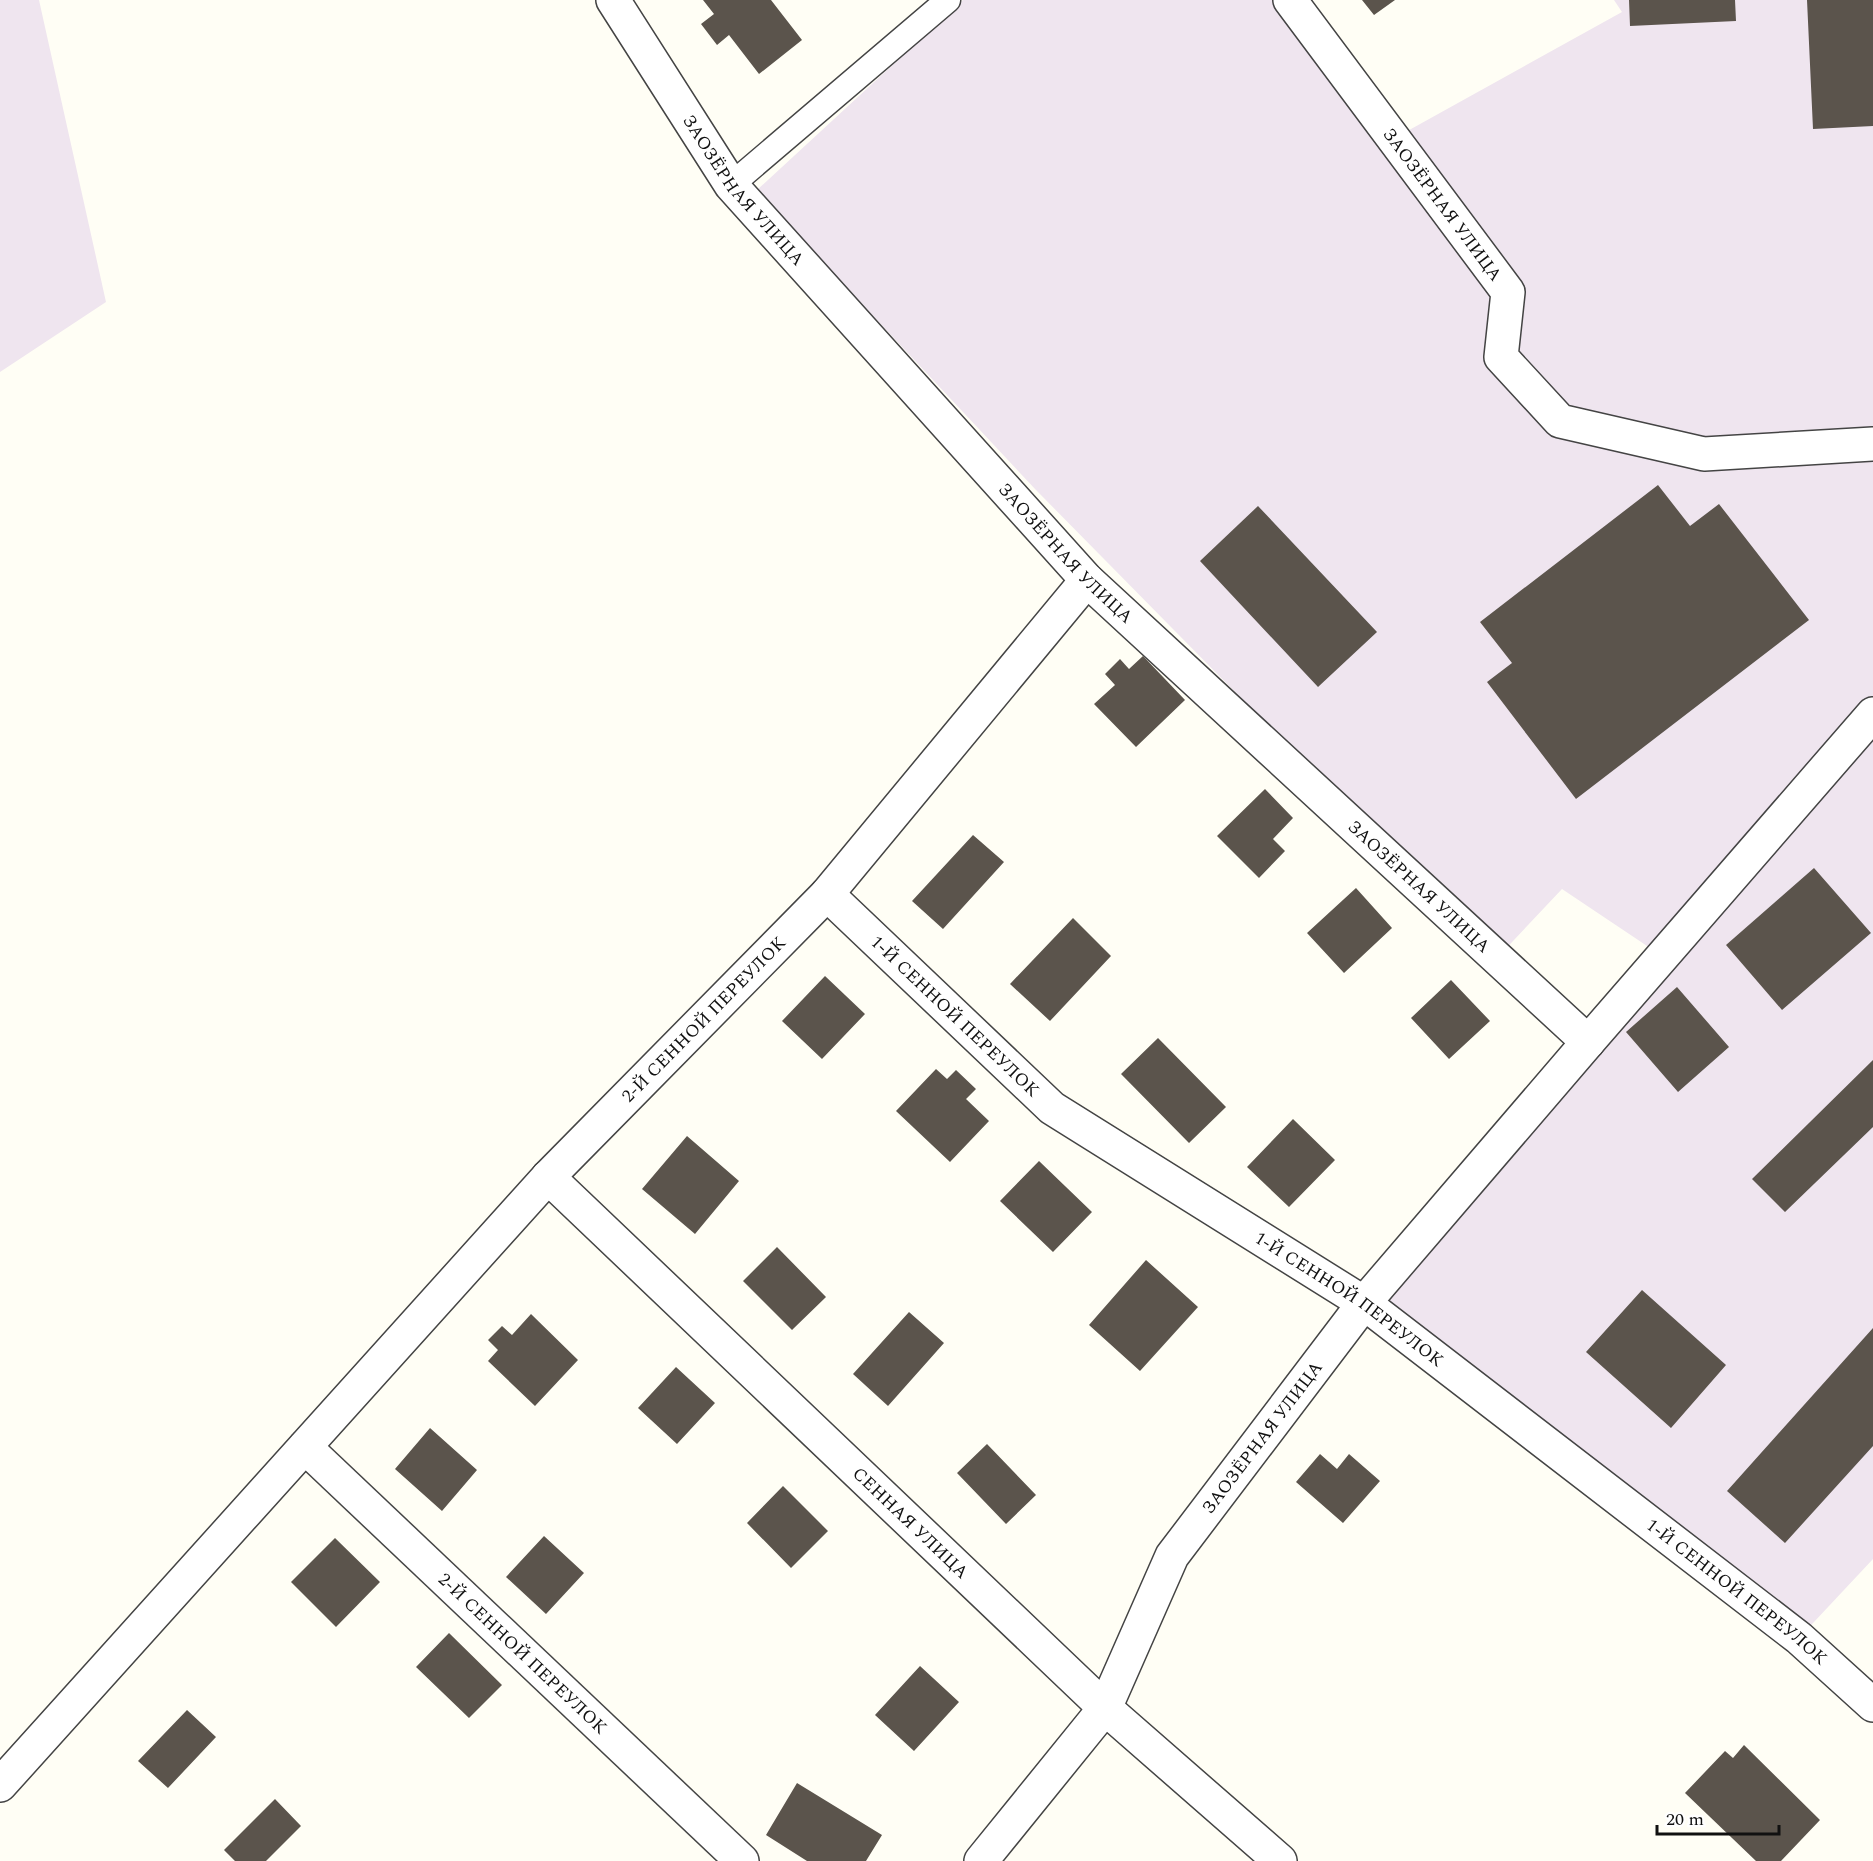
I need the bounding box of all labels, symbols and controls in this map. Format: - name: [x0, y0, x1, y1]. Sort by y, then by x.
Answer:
- street label: ЗАОЗЁРНАЯ УЛИЦА: [676, 109, 811, 272]
- street label: ЗАОЗЁРНАЯ УЛИЦА: [1376, 122, 1509, 287]
- street label: ЗАОЗЁРНАЯ УЛИЦА: [992, 477, 1139, 630]
- street label: ЗАОЗЁРНАЯ УЛИЦА: [1342, 813, 1497, 959]
- street label: 1-Й СЕННОЙ ПЕРЕУЛОК: [865, 929, 1046, 1103]
- street label: 2-Й СЕННОЙ ПЕРЕУЛОК: [615, 930, 792, 1109]
- street label: 1-Й СЕННОЙ ПЕРЕУЛОК: [1249, 1224, 1450, 1373]
- street label: ЗАОЗЁРНАЯ УЛИЦА: [1195, 1355, 1329, 1520]
- street label: СЕННАЯ УЛИЦА: [846, 1460, 975, 1585]
- street label: 1-Й СЕННОЙ ПЕРЕУЛОК: [1640, 1512, 1834, 1671]
- street label: 2-Й СЕННОЙ ПЕРЕУЛОК: [432, 1566, 614, 1740]
- scale bar: [1657, 1798, 1778, 1836]
- text: 20 m: [1666, 1806, 1704, 1833]

